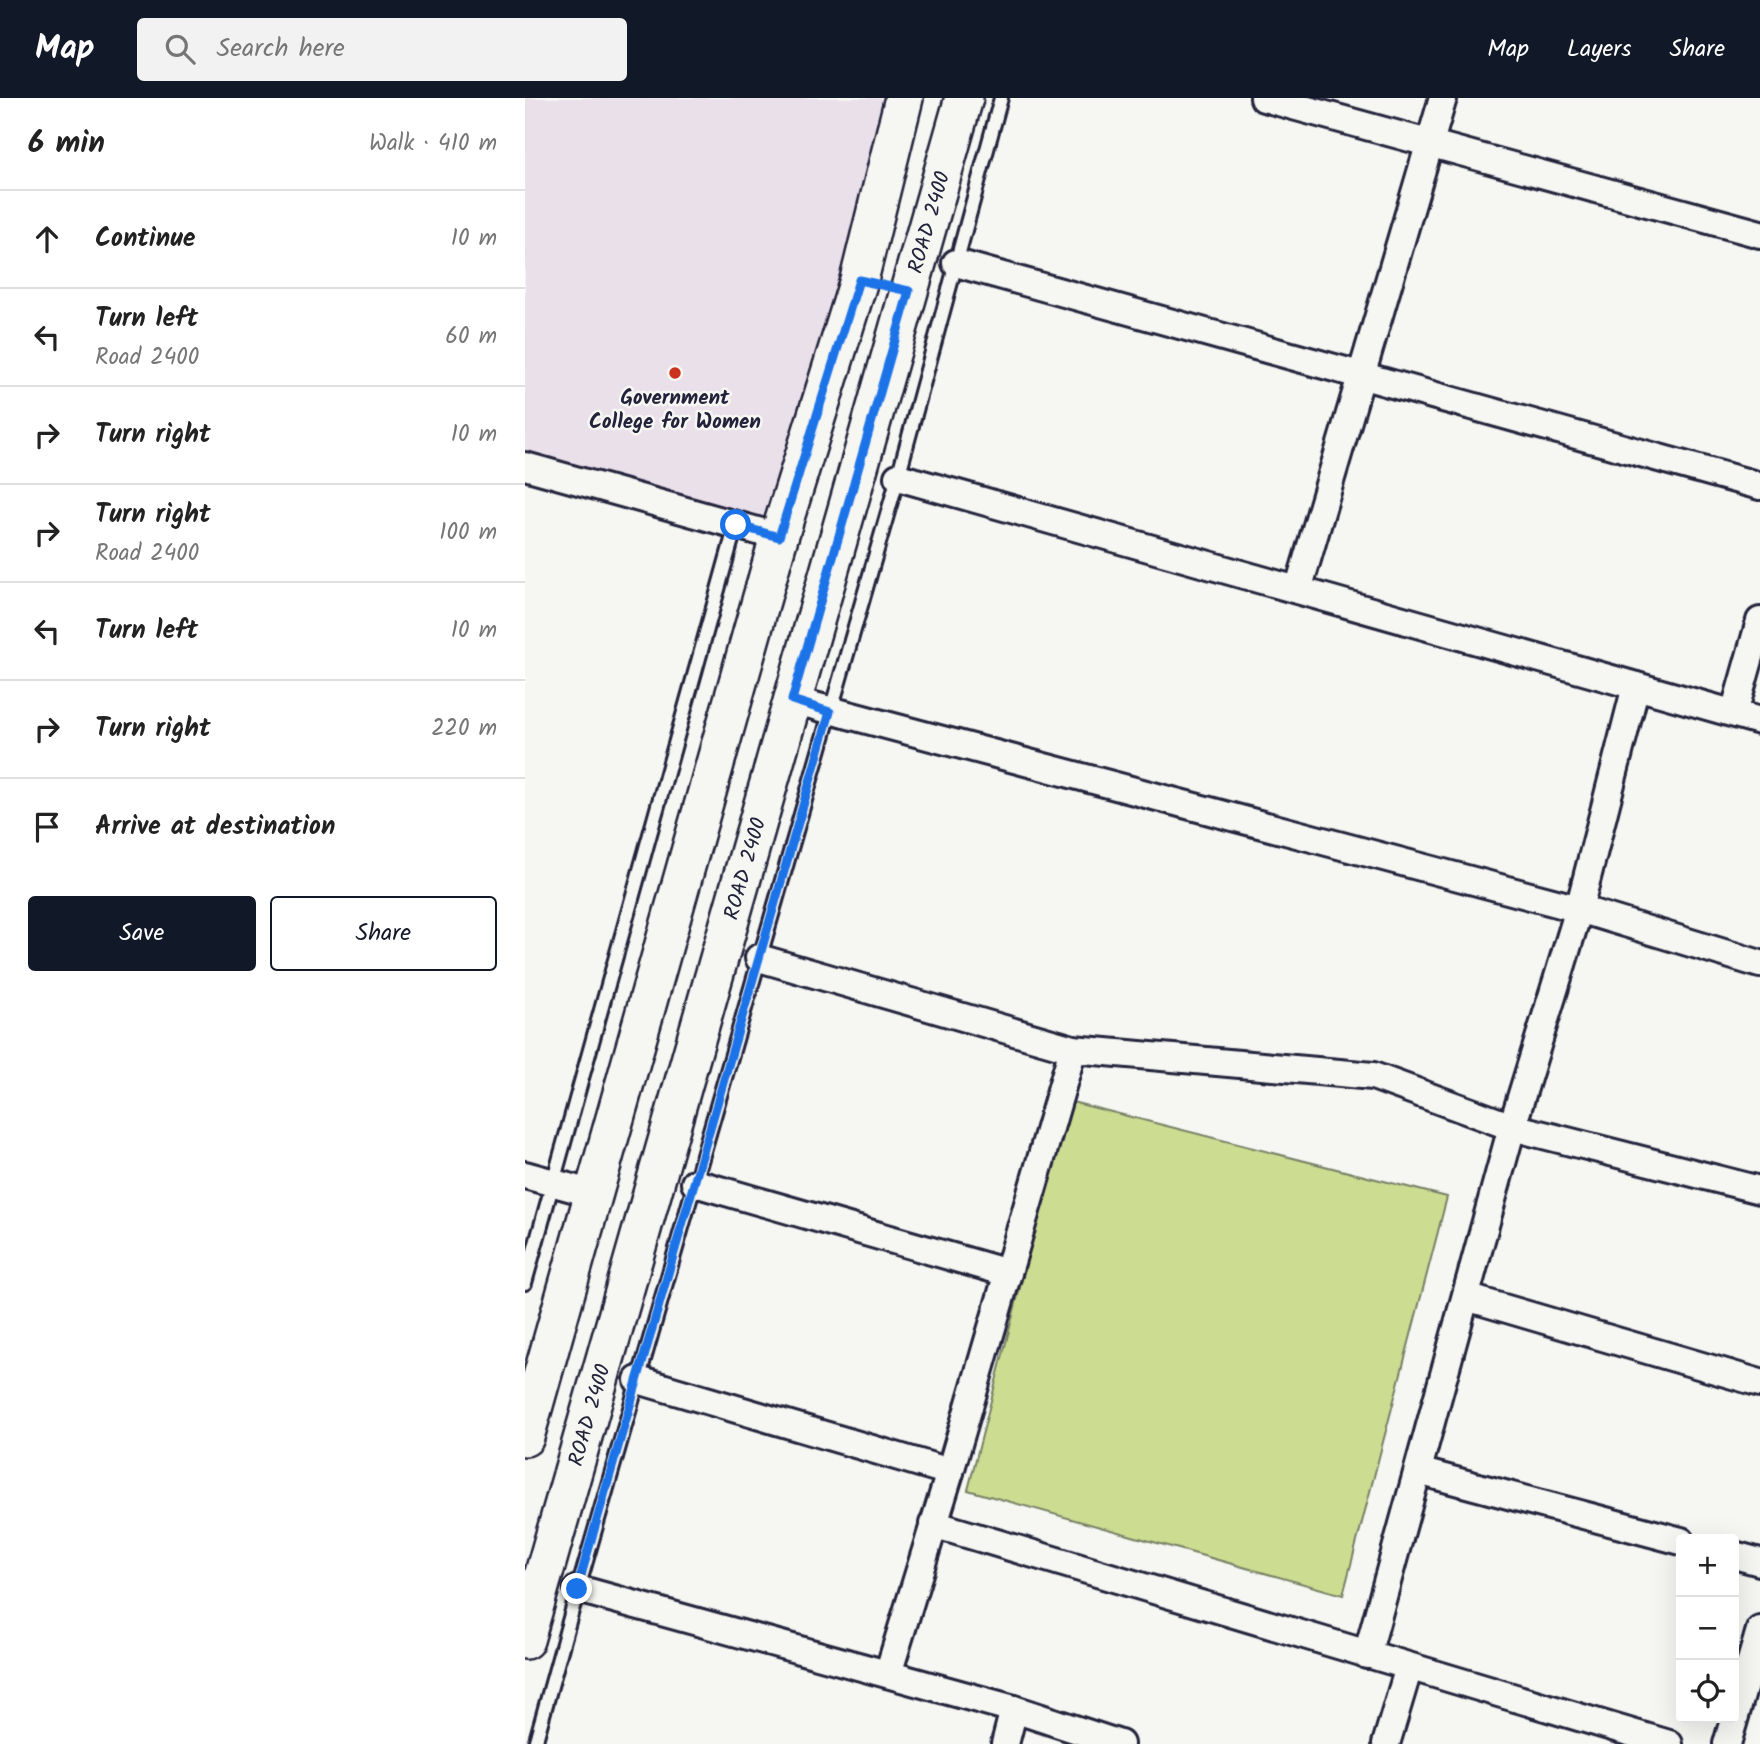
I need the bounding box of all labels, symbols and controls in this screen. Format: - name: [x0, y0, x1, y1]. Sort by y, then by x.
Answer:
- search box: [137, 18, 627, 81]
- text: Map: [35, 23, 95, 76]
- text: Search here: [217, 28, 345, 70]
- icon: search: [161, 30, 199, 68]
- text: Map: [1487, 30, 1529, 69]
- text: Layers: [1567, 30, 1631, 69]
- text: Share: [1669, 30, 1725, 69]
- text: 6 min: [28, 120, 105, 168]
- text: Walk · 410 m: [369, 126, 497, 162]
- street label: ROAD 2400: [900, 168, 960, 278]
- text: Continue: [95, 218, 196, 260]
- icon: ahead: [28, 220, 66, 258]
- text: 10 m: [451, 221, 497, 257]
- text: Turn left: [95, 298, 198, 340]
- icon: left: [28, 318, 66, 356]
- text: 60 m: [445, 319, 497, 355]
- text: Road 2400: [95, 340, 199, 376]
- marker: Government College for Women: [667, 365, 683, 381]
- place label: Government College for Women: [589, 382, 761, 439]
- text: Turn right: [95, 414, 211, 456]
- icon: right: [28, 416, 66, 454]
- text: 10 m: [451, 417, 497, 453]
- text: Turn right: [95, 494, 211, 536]
- route start: [720, 509, 751, 540]
- icon: right: [28, 514, 66, 552]
- text: 100 m: [439, 515, 497, 551]
- text: Road 2400: [95, 536, 199, 572]
- text: Turn left: [95, 610, 198, 652]
- icon: left: [28, 612, 66, 650]
- text: 10 m: [451, 613, 497, 649]
- text: Turn right: [95, 708, 211, 750]
- icon: right: [28, 710, 66, 748]
- text: 220 m: [431, 711, 497, 747]
- text: Arrive at destination: [95, 806, 335, 848]
- icon: arrive: [28, 808, 66, 846]
- street label: ROAD 2400: [716, 814, 776, 924]
- button: Save: [28, 896, 256, 971]
- button: Share: [270, 896, 497, 971]
- street label: ROAD 2400: [560, 1360, 621, 1470]
- map controls: [1676, 1534, 1739, 1723]
- button: +: [1676, 1534, 1739, 1597]
- route end: [561, 1573, 592, 1604]
- button: −: [1676, 1597, 1739, 1660]
- button: locate: [1676, 1660, 1739, 1723]

